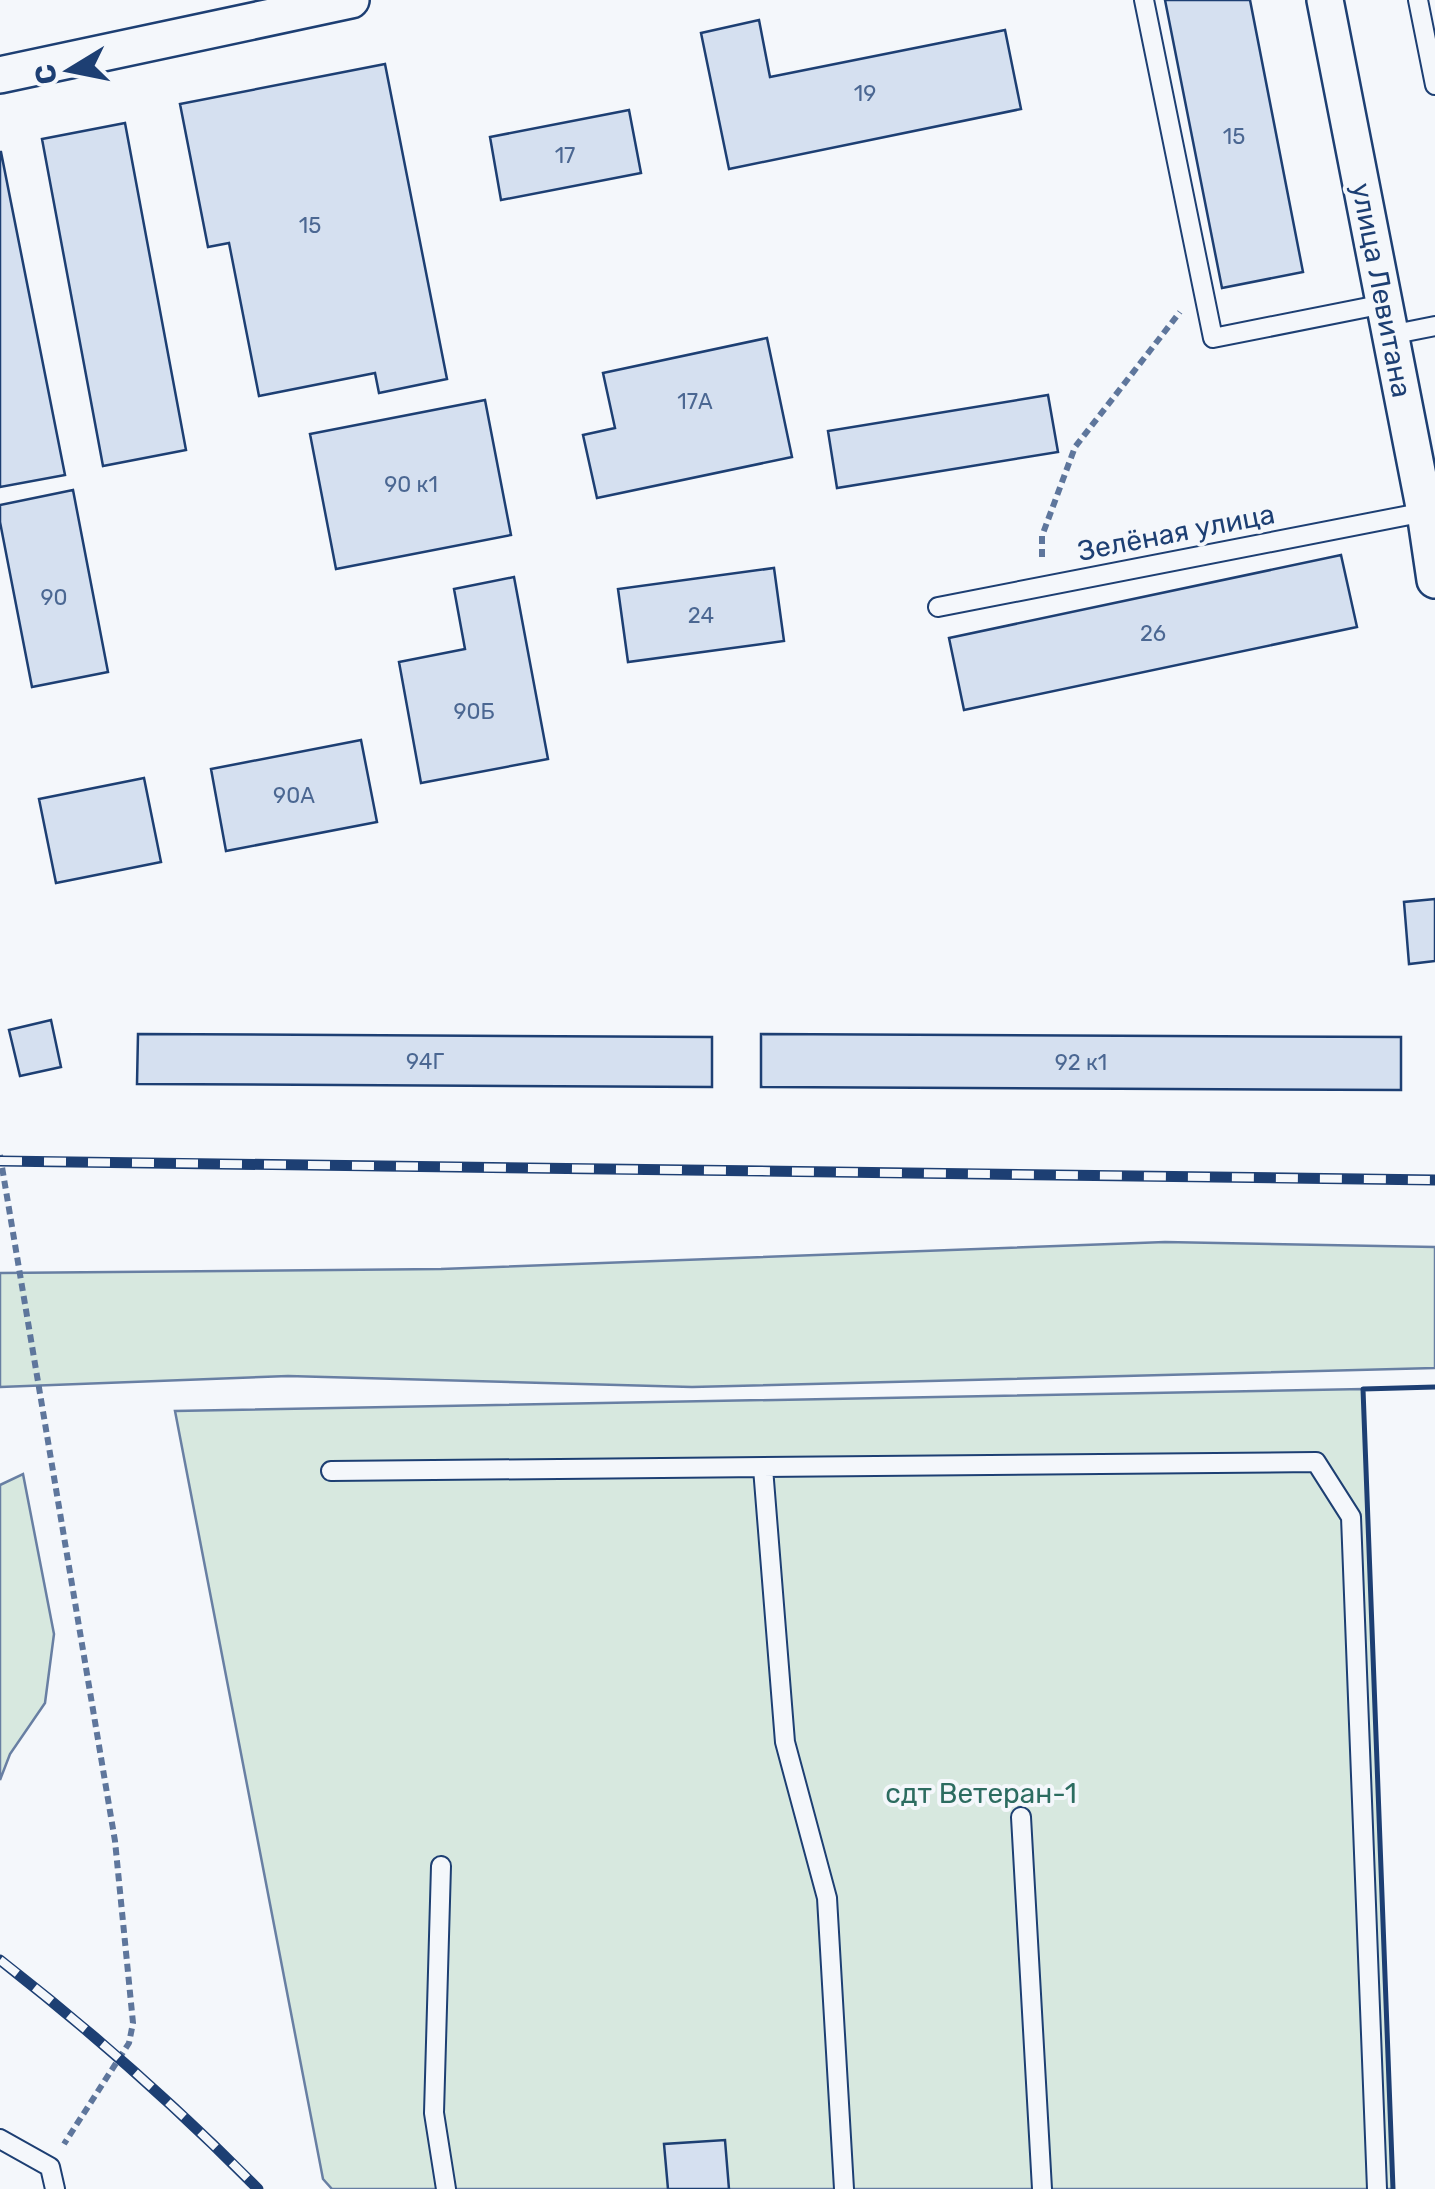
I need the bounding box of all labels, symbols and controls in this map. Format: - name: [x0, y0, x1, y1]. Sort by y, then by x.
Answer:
- north arrow: [20, 20, 120, 120]
- text: С: [28, 62, 64, 87]
- house number: 19: [854, 80, 876, 107]
- house number: 15: [1223, 123, 1245, 150]
- house number: 17: [555, 142, 575, 169]
- street label: улица Левитана: [1345, 180, 1418, 400]
- house number: 15: [299, 212, 321, 239]
- house number: 17А: [677, 388, 713, 415]
- house number: 90 к1: [384, 471, 438, 498]
- street label: Зелёная улица: [1075, 497, 1277, 568]
- house number: 90: [40, 584, 68, 611]
- house number: 24: [688, 602, 714, 629]
- house number: 26: [1140, 620, 1166, 647]
- house number: 90Б: [453, 698, 495, 725]
- house number: 90А: [273, 782, 315, 809]
- house number: 94Г: [406, 1048, 444, 1075]
- house number: 92 к1: [1055, 1049, 1107, 1076]
- park label: сдт Ветеран-1: [885, 1777, 1077, 1810]

